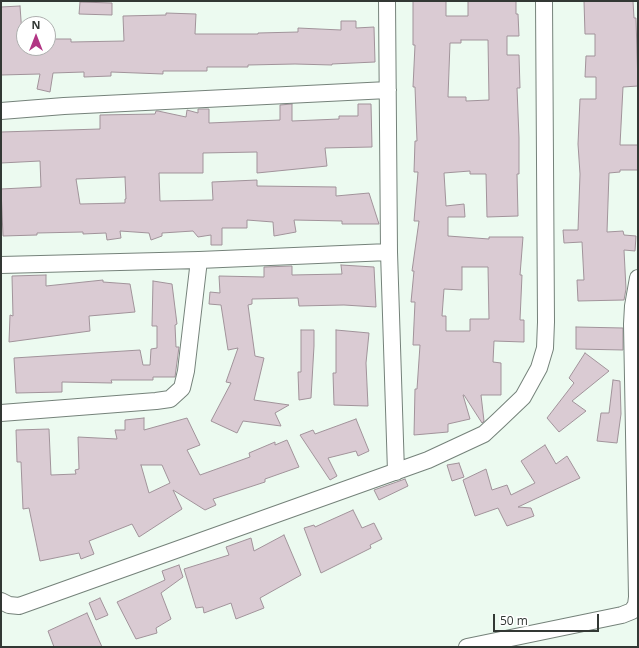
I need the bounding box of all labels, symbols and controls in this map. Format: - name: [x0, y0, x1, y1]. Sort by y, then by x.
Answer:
- north arrow: [16, 16, 56, 56]
- text: N: [32, 17, 40, 32]
- scale bar: [495, 606, 601, 632]
- text: 50 m: [500, 612, 528, 629]

